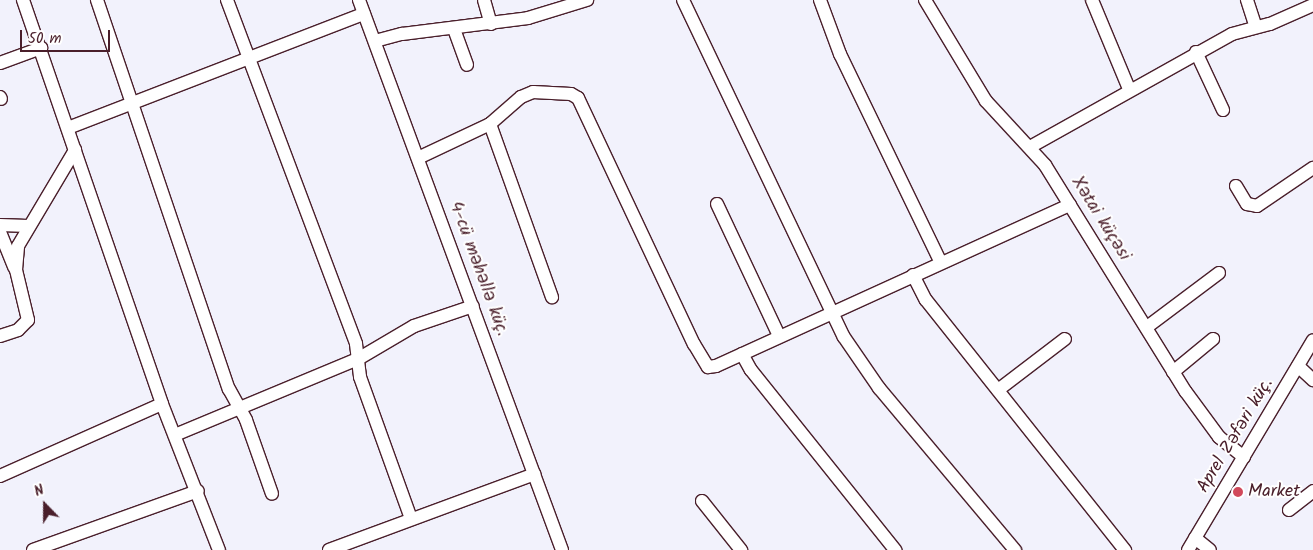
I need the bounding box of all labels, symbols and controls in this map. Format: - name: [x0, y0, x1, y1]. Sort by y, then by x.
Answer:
- scale bar: [22, 20, 112, 52]
- text: 50 m: [28, 27, 62, 51]
- street label: Xətai küçəsi: [1066, 173, 1134, 265]
- street label: 4-cü məhəllə küç.: [444, 199, 512, 339]
- street label: Aprel Zəfəri küç.: [1193, 375, 1279, 497]
- text: N: [31, 479, 48, 503]
- north arrow: [20, 480, 70, 530]
- place label: Market: [1248, 481, 1300, 503]
- marker: Market: [1232, 486, 1244, 498]

